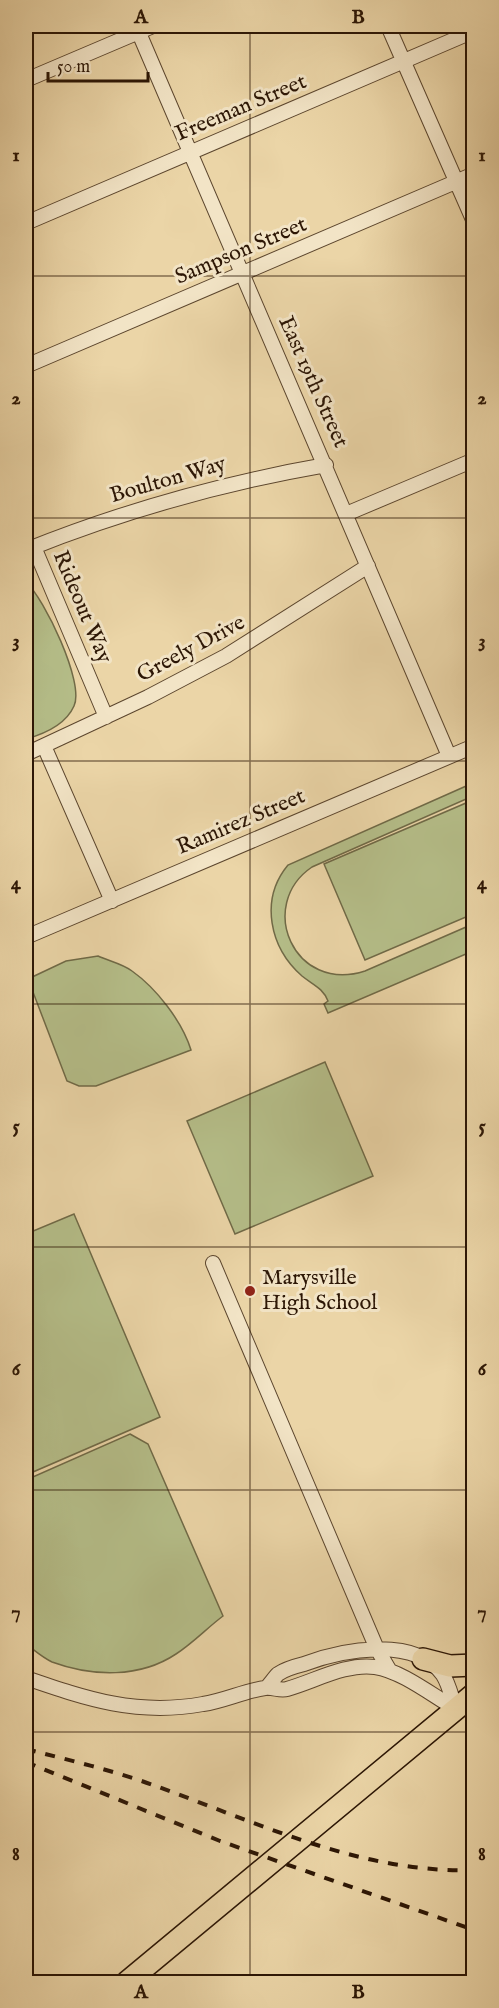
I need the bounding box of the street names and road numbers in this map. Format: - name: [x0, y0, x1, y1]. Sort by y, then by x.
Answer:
- street label: Freeman Street: [171, 68, 311, 148]
- street label: Sampson Street: [171, 211, 311, 291]
- street label: East 19th Street: [271, 312, 355, 453]
- street label: Boulton Way: [107, 450, 229, 510]
- street label: Rideout Way: [46, 547, 118, 668]
- street label: Greely Drive: [132, 609, 250, 689]
- street label: Ramirez Street: [173, 782, 310, 862]

